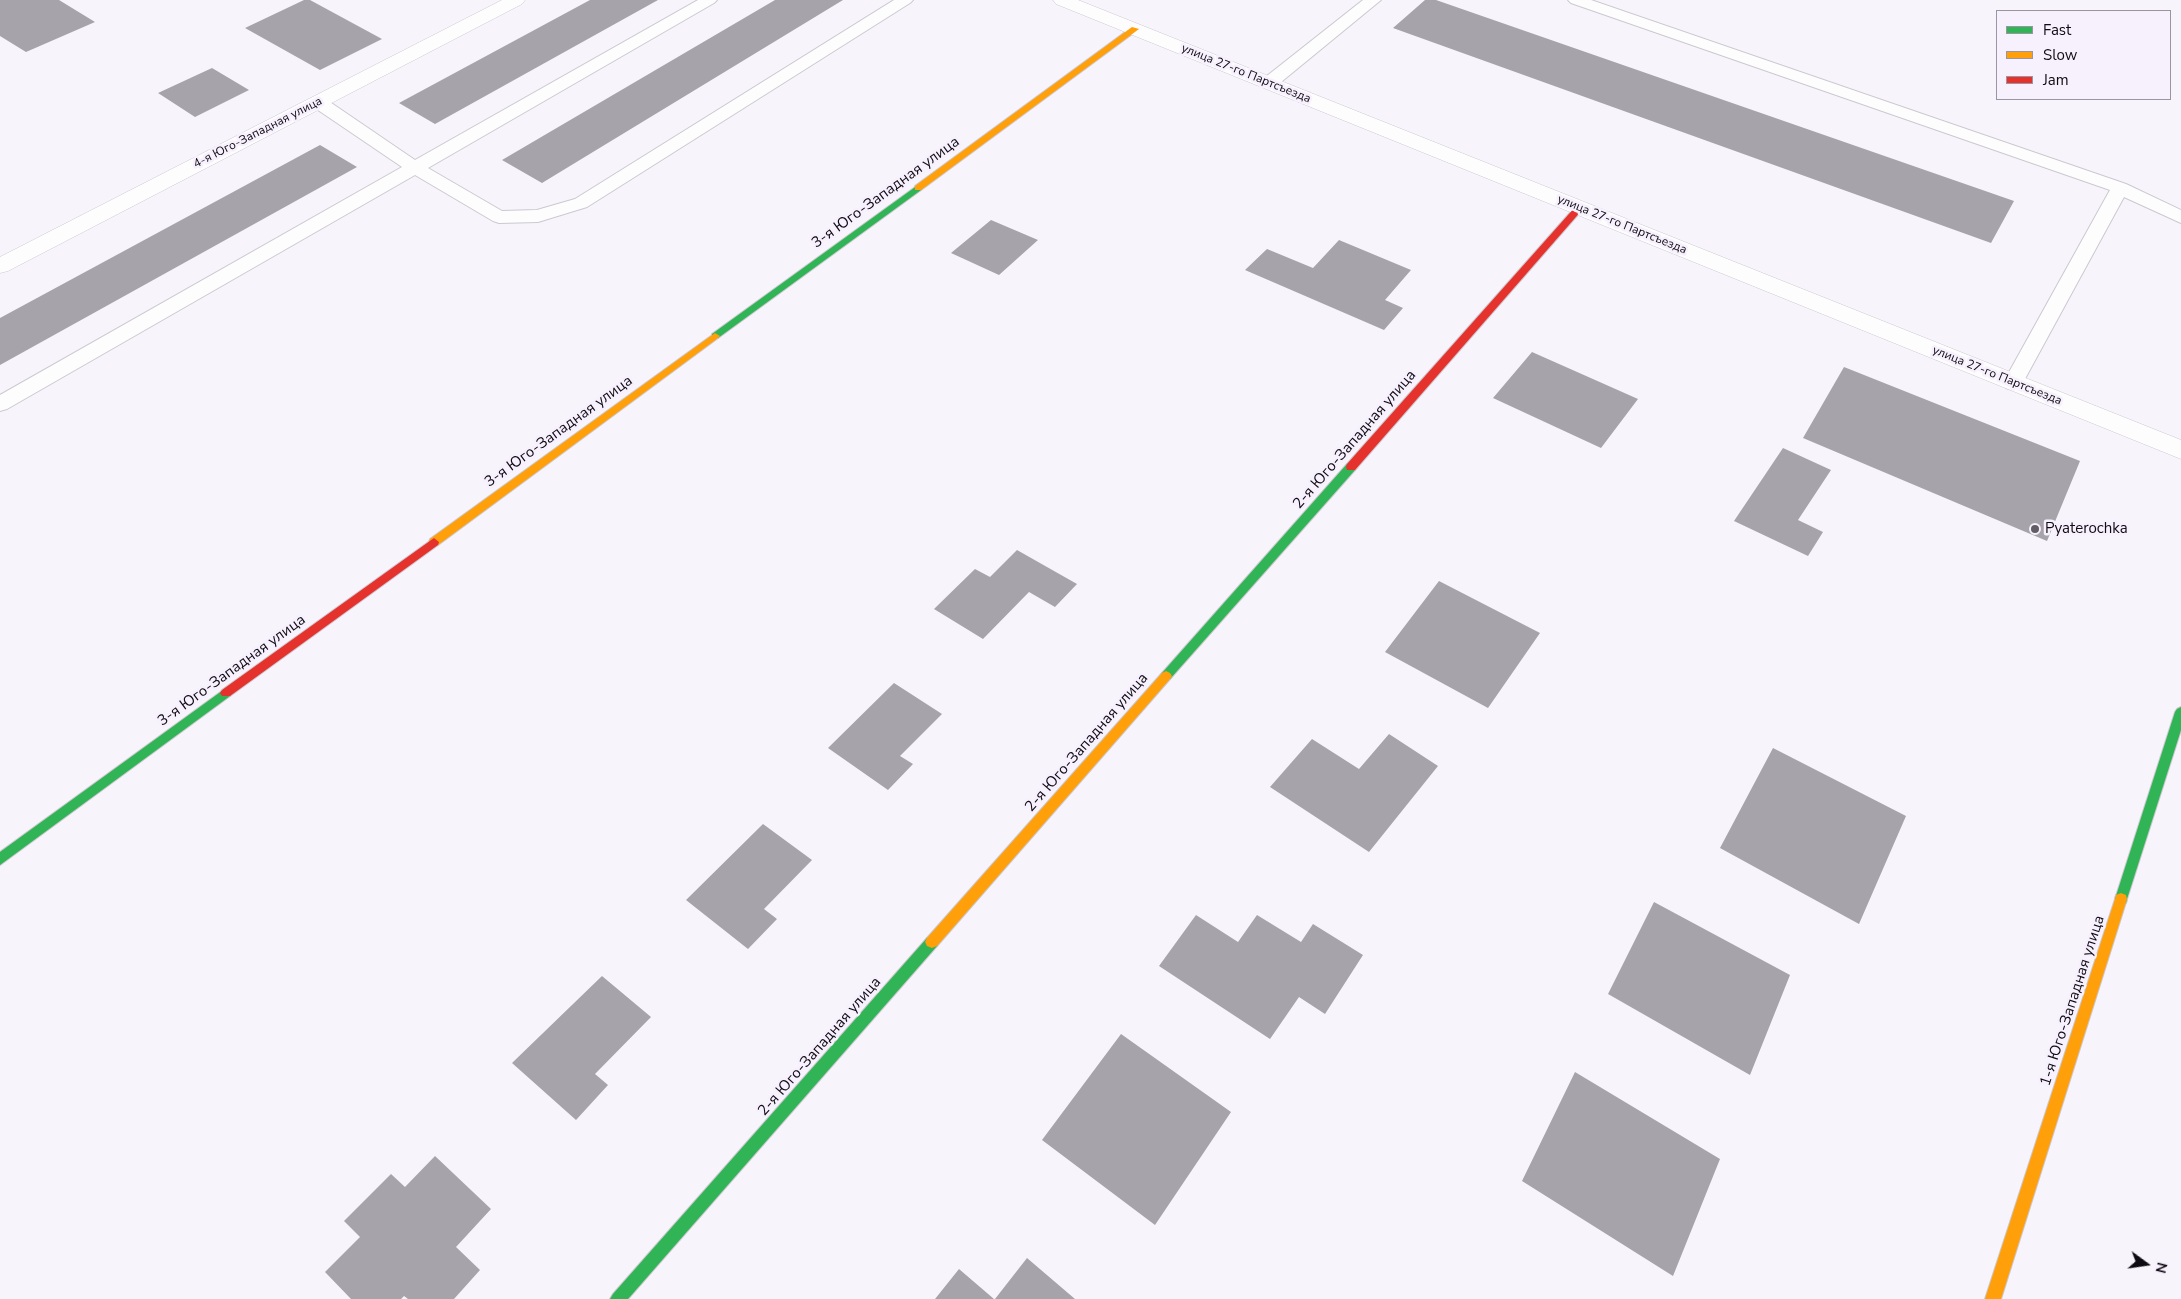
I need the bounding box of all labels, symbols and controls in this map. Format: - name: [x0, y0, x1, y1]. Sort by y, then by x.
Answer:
- legend: [1996, 10, 2171, 100]
- text: Fast: [2043, 20, 2071, 40]
- street label: улица 27-го Партсъезда: [1179, 41, 1313, 107]
- text: Slow: [2043, 45, 2077, 65]
- text: Jam: [2043, 70, 2069, 90]
- street label: 4-я Юго-Западная улица: [191, 94, 325, 172]
- street label: 3-я Юго-Западная улица: [809, 133, 963, 253]
- street label: улица 27-го Партсъезда: [1555, 192, 1689, 258]
- street label: улица 27-го Партсъезда: [1930, 343, 2064, 409]
- street label: 2-я Юго-Западная улица: [1290, 367, 1420, 513]
- street label: 3-я Юго-Западная улица: [482, 372, 636, 492]
- place label: Pyaterochka: [2045, 520, 2128, 538]
- marker: Pyaterochka: [2029, 523, 2041, 535]
- street label: 3-я Юго-Западная улица: [155, 611, 309, 731]
- street label: 2-я Юго-Западная улица: [1022, 670, 1152, 816]
- street label: 1-я Юго-Западная улица: [2037, 913, 2109, 1089]
- street label: 2-я Юго-Западная улица: [755, 974, 885, 1120]
- north arrow: [2121, 1239, 2171, 1289]
- text: N: [2151, 1260, 2172, 1275]

